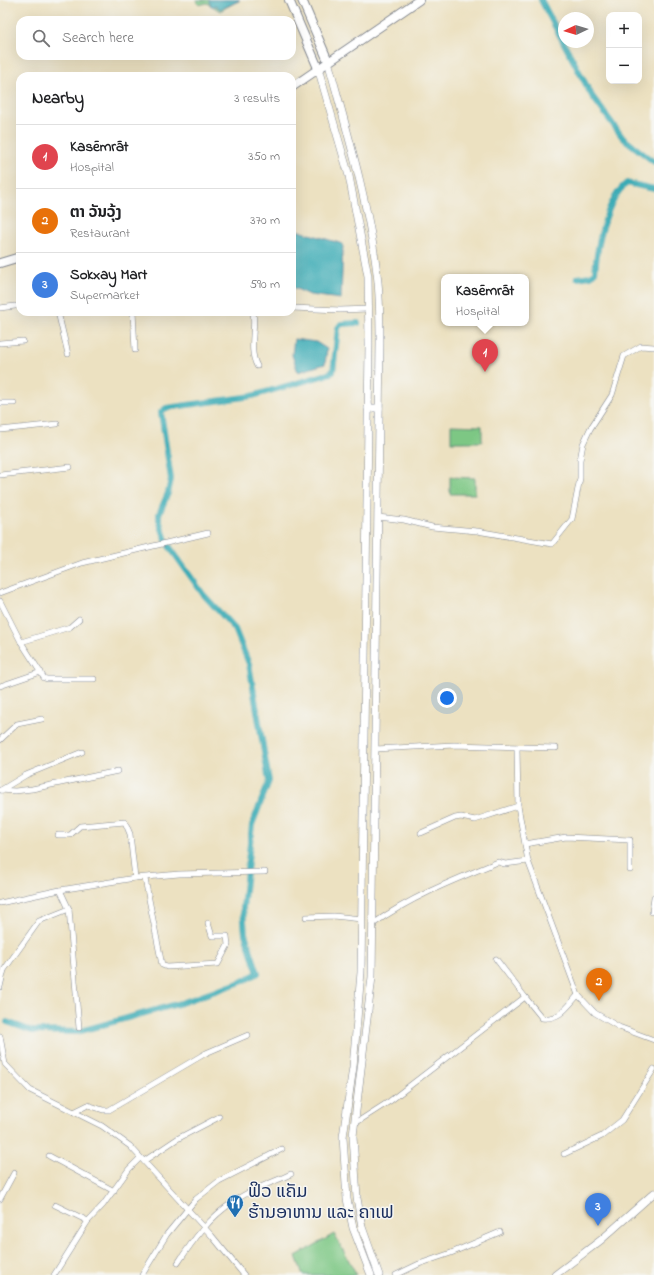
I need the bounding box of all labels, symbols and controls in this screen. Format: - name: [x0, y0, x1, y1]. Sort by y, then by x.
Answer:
- north arrow: [558, 12, 594, 48]
- map controls: [606, 12, 642, 84]
- button: +: [606, 12, 642, 48]
- search box: [16, 16, 296, 60]
- icon: search: [30, 27, 52, 49]
- text: Search here: [62, 27, 134, 49]
- button: −: [606, 48, 642, 84]
- text: Nearby: [32, 86, 84, 111]
- text: 3 results: [234, 89, 280, 108]
- text: Kasēmrāt: [70, 136, 129, 158]
- text: 1: [43, 147, 47, 166]
- text: 350 m: [248, 147, 280, 166]
- text: Hospital: [70, 158, 114, 177]
- text: ຕາ ວັນວຸ້ງ: [70, 202, 121, 224]
- text: 2: [42, 211, 48, 230]
- text: 370 m: [250, 211, 280, 230]
- text: Restaurant: [70, 224, 130, 243]
- text: Sokxay Mart: [70, 264, 147, 286]
- popup: [441, 274, 529, 326]
- text: 3: [42, 275, 48, 294]
- text: 590 m: [250, 275, 280, 294]
- text: Kasēmrāt: [456, 280, 514, 302]
- text: Supermarket: [70, 286, 140, 305]
- text: Hospital: [456, 302, 500, 321]
- pin: 1: [472, 339, 498, 372]
- your location: [437, 688, 457, 708]
- pin: 2: [586, 968, 612, 1001]
- place label: ຟິວ ແຄັມ ຮ້ານອາຫານ ແລະ ຄາເຟ: [248, 1180, 394, 1227]
- restaurant icon: ຟິວ ແຄັມ ຮ້ານອາຫານ ແລະ ຄາເຟ: [225, 1193, 245, 1218]
- pin: 3: [585, 1193, 611, 1226]

